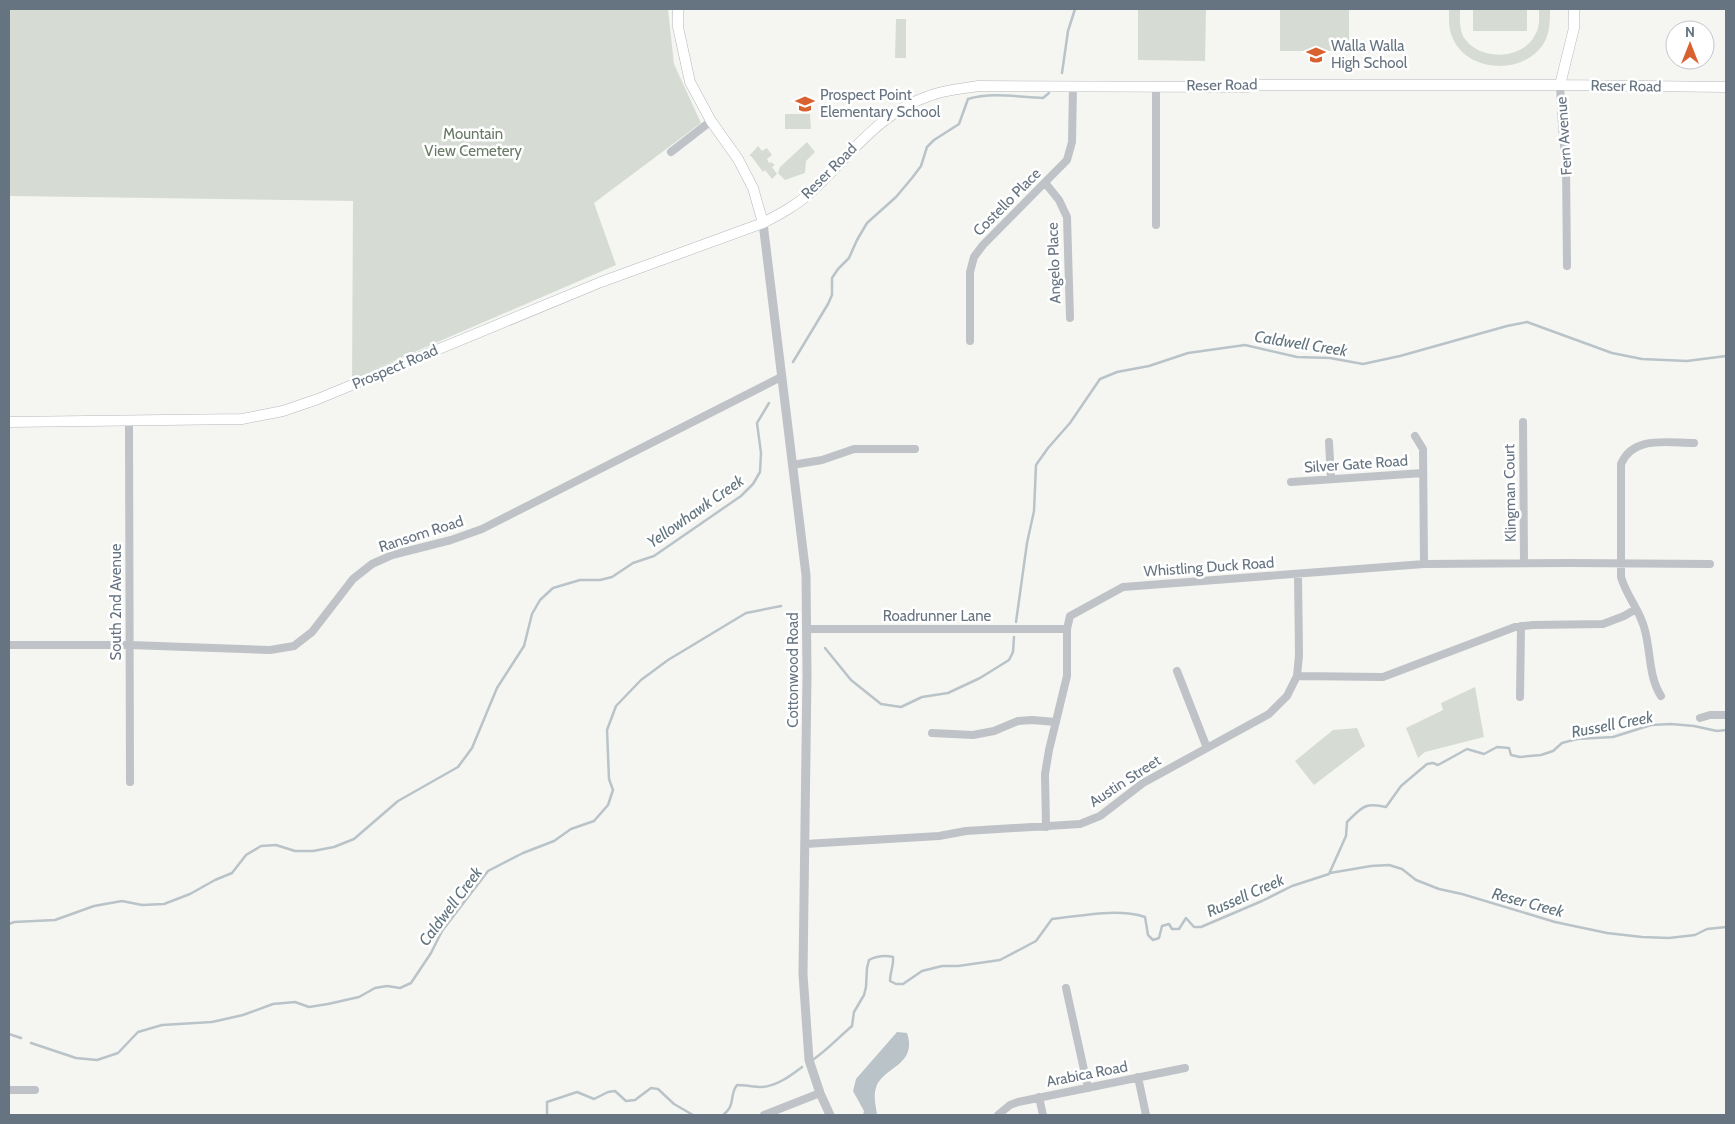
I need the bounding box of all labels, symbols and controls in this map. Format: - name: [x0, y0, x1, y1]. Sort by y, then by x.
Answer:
- north arrow: [1665, 20, 1715, 70]
- text: N: [1685, 23, 1695, 41]
- place label: Walla Walla High School: [1331, 37, 1408, 72]
- school or university icon: Walla Walla High School: [1305, 44, 1327, 66]
- street label: Reser Road: [1186, 75, 1258, 95]
- street label: Reser Road: [1590, 76, 1662, 96]
- place label: Prospect Point Elementary School: [820, 86, 941, 121]
- school or university icon: Prospect Point Elementary School: [794, 93, 816, 115]
- street label: Fern Avenue: [1552, 96, 1576, 176]
- park label: Mountain View Cemetery: [424, 125, 522, 160]
- street label: Reser Road: [798, 140, 860, 202]
- street label: Costello Place: [969, 164, 1045, 240]
- street label: Angelo Place: [1044, 222, 1064, 304]
- water label: Caldwell Creek: [1253, 327, 1350, 360]
- street label: Prospect Road: [349, 341, 441, 393]
- street label: Klingman Court: [1500, 444, 1520, 542]
- street label: Silver Gate Road: [1303, 451, 1409, 477]
- water label: Yellowhawk Creek: [643, 470, 748, 552]
- street label: Ransom Road: [376, 512, 466, 556]
- street label: South 2nd Avenue: [107, 543, 125, 660]
- street label: Whistling Duck Road: [1143, 553, 1275, 581]
- street label: Roadrunner Lane: [883, 607, 992, 625]
- street label: Cottonwood Road: [784, 612, 802, 728]
- water label: Russell Creek: [1570, 707, 1656, 742]
- street label: Austin Street: [1086, 751, 1164, 811]
- water label: Caldwell Creek: [415, 862, 487, 949]
- water label: Russell Creek: [1204, 870, 1288, 921]
- water label: Reser Creek: [1490, 884, 1567, 921]
- street label: Arabica Road: [1045, 1057, 1129, 1091]

